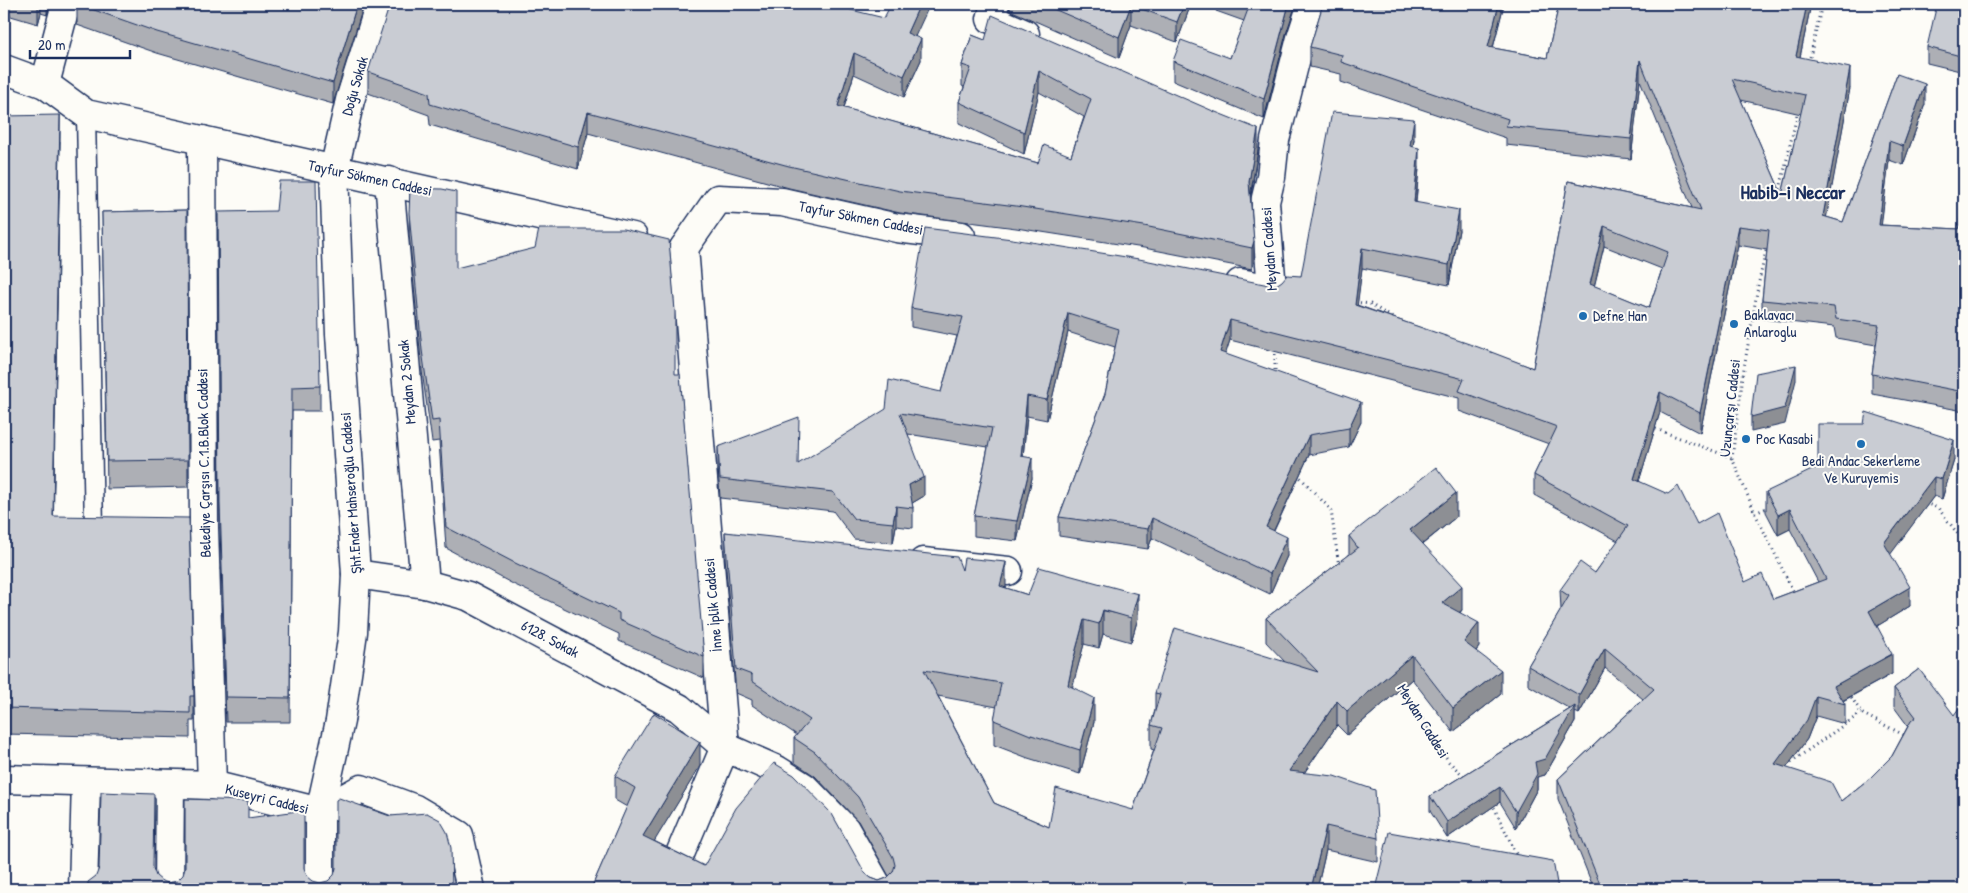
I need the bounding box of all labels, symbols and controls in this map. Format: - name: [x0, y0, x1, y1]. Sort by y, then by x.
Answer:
- scale bar: [30, 28, 130, 60]
- text: 20 m: [38, 34, 65, 55]
- street label: Doğu Sokak: [336, 54, 373, 118]
- street label: Tayfur Sökmen Caddesi: [306, 154, 434, 201]
- district label: Habib-i Neccar: [1741, 178, 1846, 205]
- street label: Tayfur Sökmen Caddesi: [797, 195, 925, 240]
- street label: Meydan Caddesi: [1255, 206, 1282, 292]
- place label: Baklavacı Anlaroglu: [1744, 304, 1796, 342]
- place label: Defne Han: [1593, 305, 1648, 326]
- marker: Defne Han: [1577, 310, 1589, 322]
- marker: Baklavacı Anlaroglu: [1728, 318, 1740, 330]
- street label: Meydan 2 Sokak: [392, 339, 421, 425]
- street label: Uzunçarşı Caddesi: [1714, 358, 1745, 458]
- street label: Belediye Çarşısı C.1.B.Blok Caddesi: [191, 368, 216, 558]
- street label: Şht.Ender Mahseroğlu Caddesi: [334, 412, 367, 574]
- place label: Poc Kasabi: [1756, 428, 1813, 449]
- marker: Poc Kasabi: [1740, 433, 1752, 445]
- marker: Bedi Andac Sekerleme Ve Kuruyemis: [1855, 438, 1867, 450]
- place label: Bedi Andac Sekerleme Ve Kuruyemis: [1802, 450, 1920, 488]
- street label: İnne İplik Caddesi: [698, 557, 727, 653]
- street label: 6128. Sokak: [518, 615, 583, 663]
- street label: Meydan Caddesi: [1392, 680, 1455, 762]
- street label: Kuseyri Caddesi: [223, 778, 311, 819]

